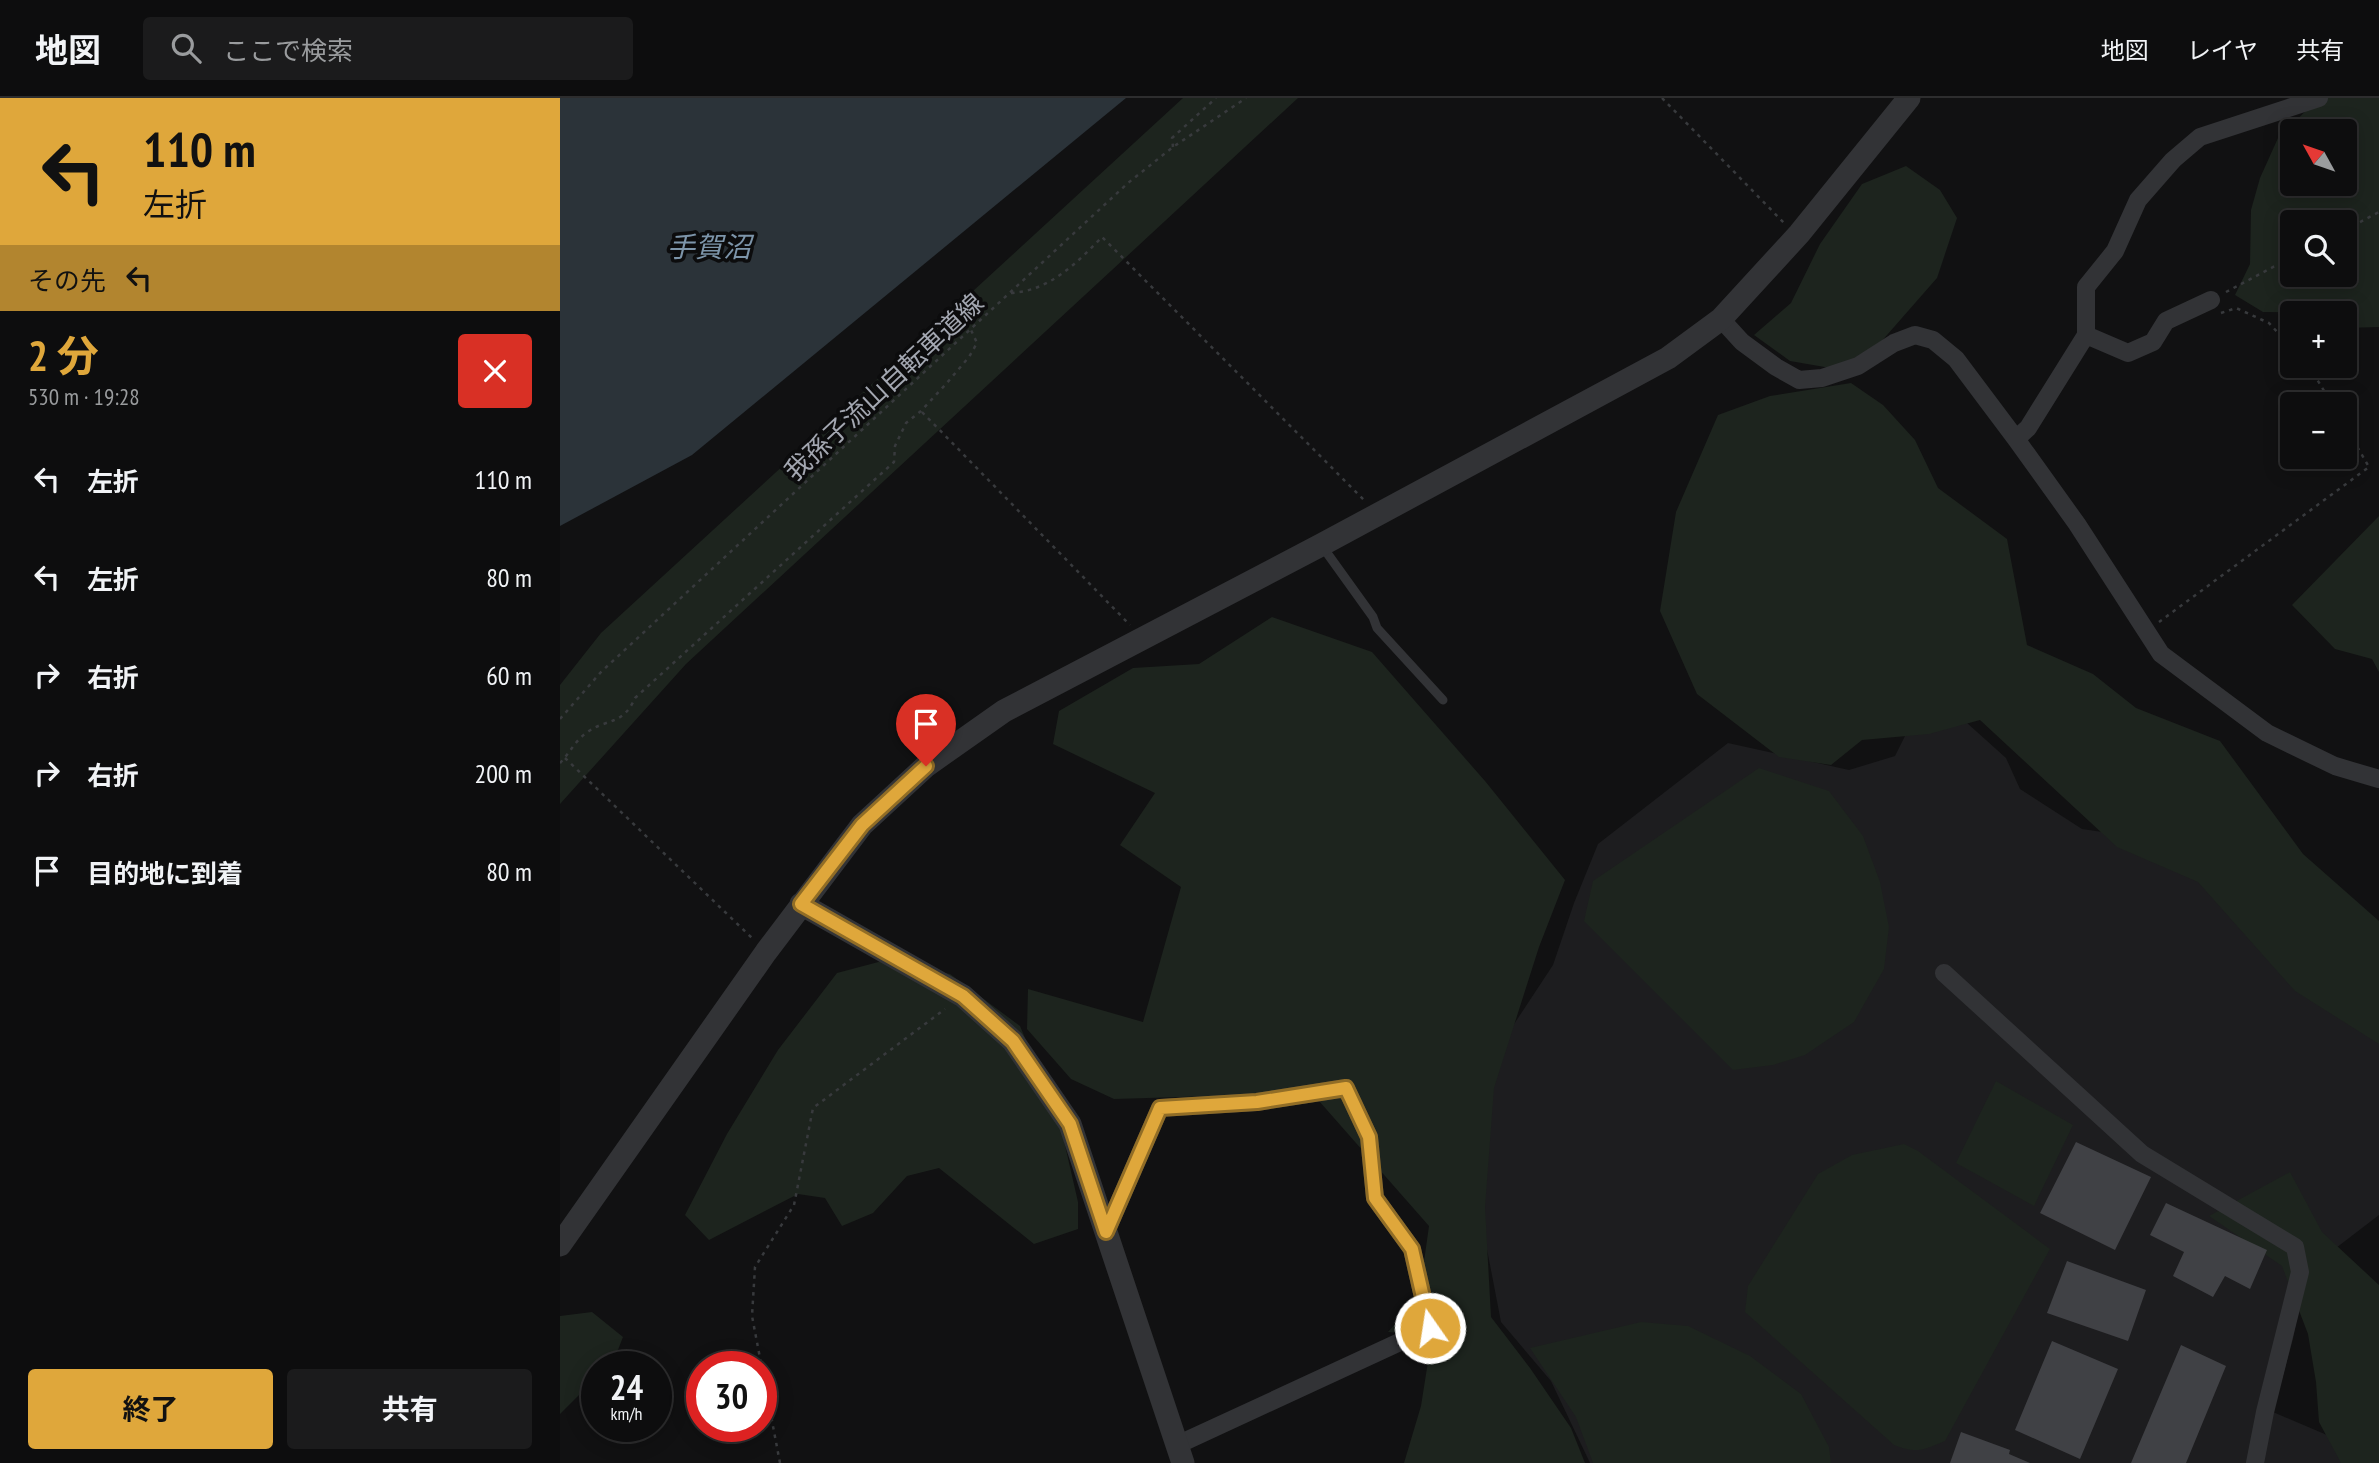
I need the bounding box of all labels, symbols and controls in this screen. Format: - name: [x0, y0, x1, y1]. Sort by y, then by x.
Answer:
- search box: [143, 17, 633, 80]
- text: 地図: [35, 28, 101, 71]
- icon: search: [167, 29, 205, 67]
- text: ここで検索: [223, 34, 353, 67]
- text: 地図: [2101, 35, 2149, 66]
- text: レイヤ: [2187, 35, 2258, 66]
- text: 共有: [2296, 35, 2344, 66]
- text: 110 m: [143, 117, 256, 181]
- north arrow: [2280, 119, 2357, 196]
- map controls: [2280, 119, 2357, 469]
- icon: left: [28, 126, 119, 217]
- text: 左折: [143, 183, 207, 225]
- button: search: [2280, 210, 2357, 287]
- water label: 手賀沼: [667, 228, 755, 265]
- icon: left: [120, 259, 158, 297]
- text: その先: [28, 264, 106, 297]
- street label: 我孫子流山自転車道線: [777, 286, 990, 487]
- button: +: [2280, 301, 2357, 378]
- text: 2 分: [28, 328, 99, 383]
- button: close: [458, 334, 532, 408]
- text: 530 m · 19:28: [28, 382, 140, 411]
- button: −: [2280, 392, 2357, 469]
- icon: left: [28, 460, 66, 498]
- text: 110 m: [474, 463, 532, 496]
- text: 左折: [87, 465, 139, 498]
- icon: left: [28, 558, 66, 596]
- text: 80 m: [486, 561, 532, 594]
- text: 左折: [87, 563, 139, 596]
- icon: right: [28, 656, 66, 694]
- text: 60 m: [486, 659, 532, 692]
- text: 右折: [87, 661, 139, 694]
- pin: [896, 694, 956, 766]
- icon: arrive: [907, 705, 945, 743]
- icon: right: [28, 754, 66, 792]
- text: 200 m: [474, 757, 532, 790]
- text: 右折: [87, 759, 139, 792]
- icon: arrive: [28, 852, 66, 890]
- text: 80 m: [486, 855, 532, 888]
- text: 目的地に到着: [87, 857, 243, 890]
- position arrow: [1393, 1291, 1467, 1365]
- speed limit sign: 30: [686, 1351, 777, 1442]
- text: 24: [610, 1364, 643, 1410]
- button: 終了: [28, 1369, 273, 1449]
- button: 共有: [287, 1369, 532, 1449]
- text: km/h: [611, 1402, 642, 1425]

